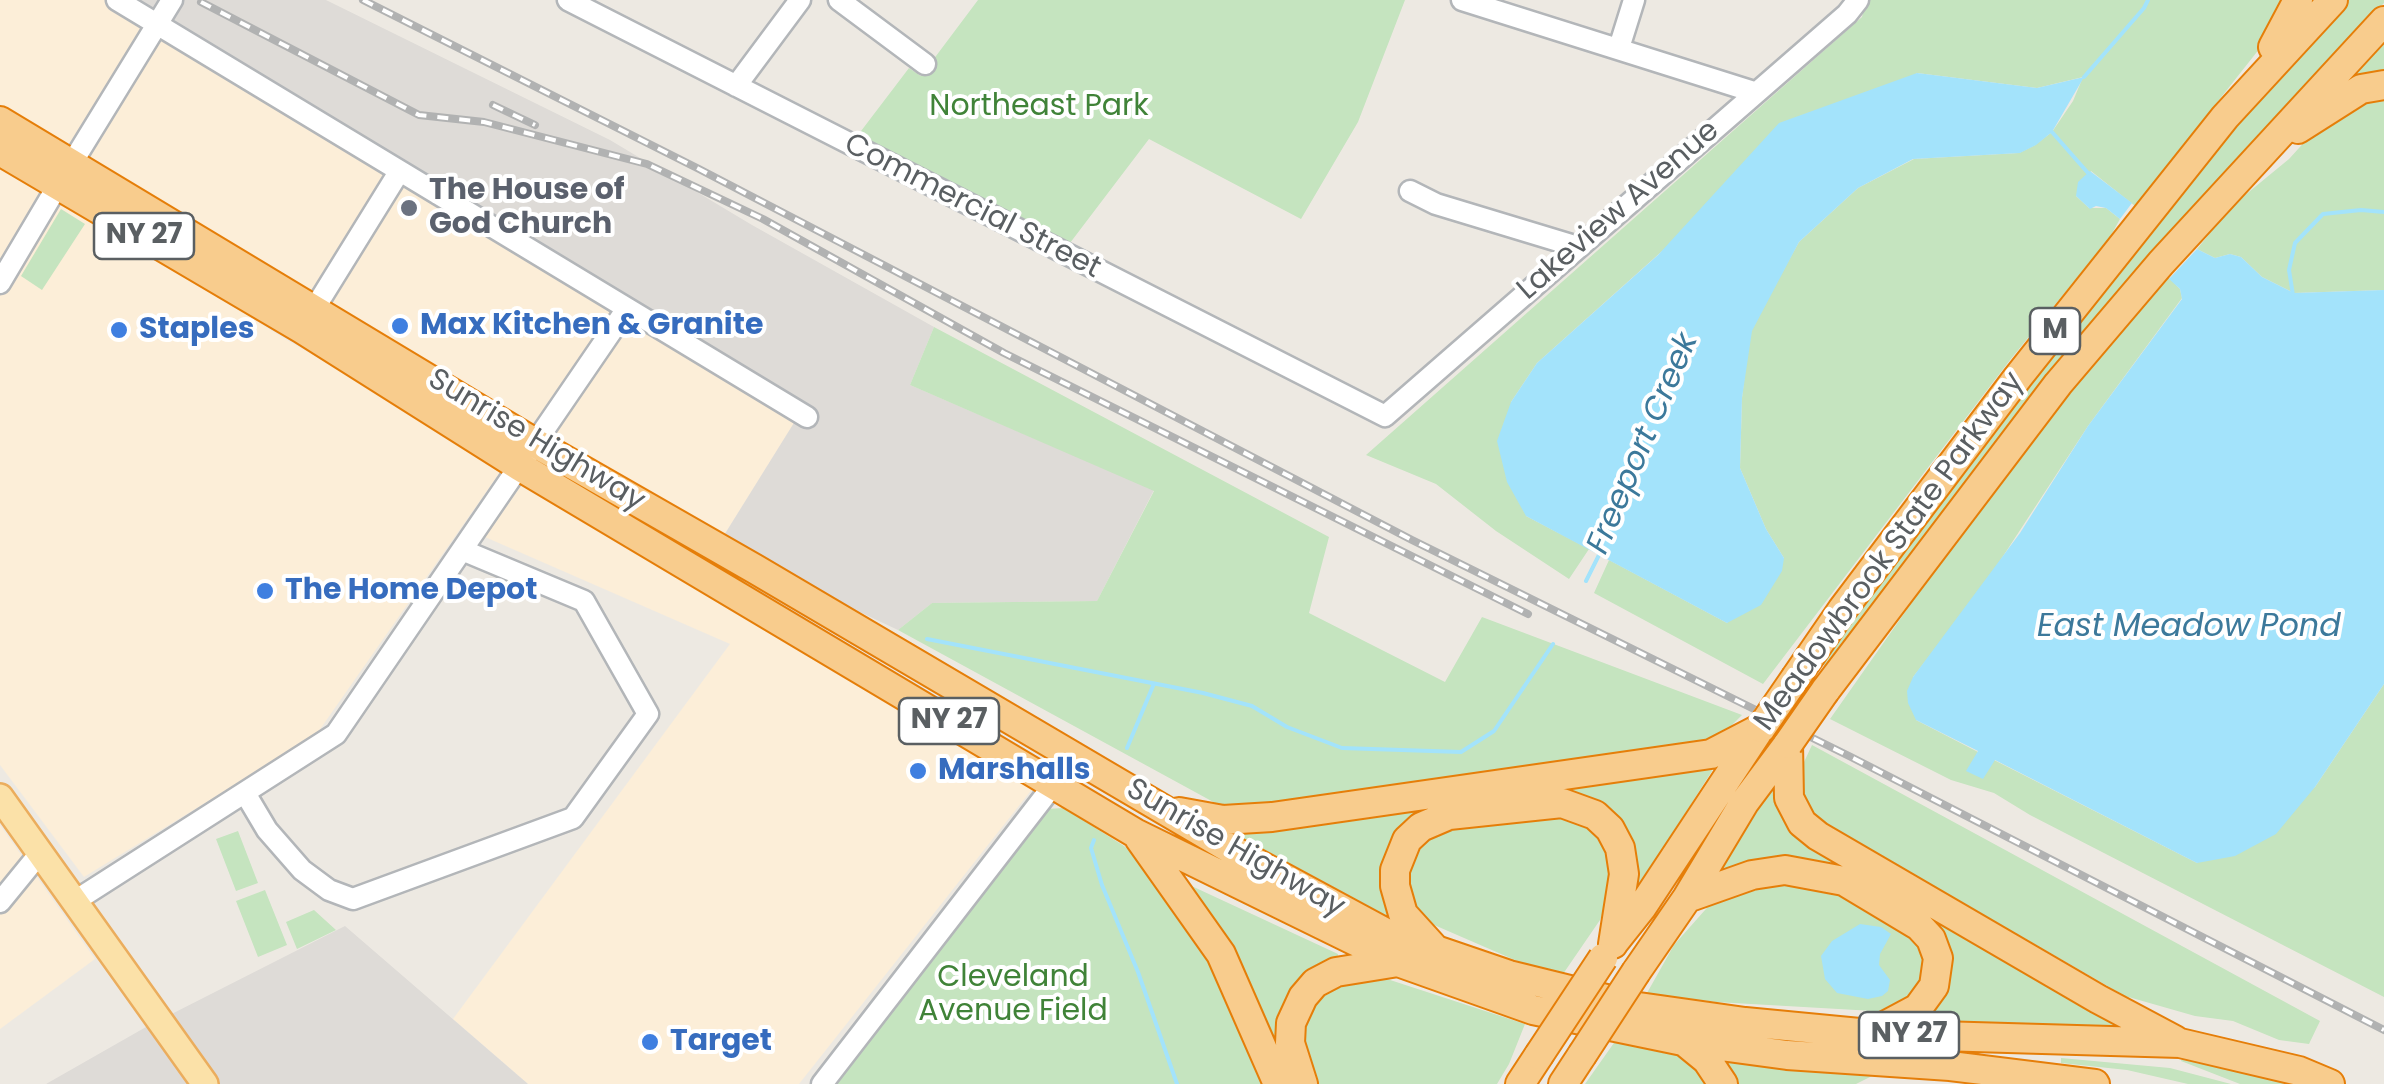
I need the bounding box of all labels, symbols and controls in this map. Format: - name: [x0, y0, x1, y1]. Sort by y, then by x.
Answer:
- park label: Northeast Park: [929, 89, 1149, 125]
- street label: Lakeview Avenue: [1511, 114, 1727, 308]
- street label: Commercial Street: [838, 127, 1106, 287]
- place label: The House of God Church: [429, 173, 625, 244]
- marker: The House of God Church: [398, 197, 420, 219]
- road number: NY 27: [94, 213, 194, 259]
- place label: Max Kitchen & Granite: [420, 308, 763, 344]
- road number: M: [2030, 308, 2080, 354]
- place label: Staples: [139, 312, 254, 348]
- marker: Max Kitchen & Granite: [389, 315, 411, 337]
- marker: Staples: [108, 319, 130, 341]
- water label: Freeport Creek: [1580, 328, 1708, 560]
- street label: Sunrise Highway: [421, 362, 651, 520]
- street label: Meadowbrook State Parkway: [1748, 366, 2032, 738]
- place label: The Home Depot: [285, 573, 537, 609]
- marker: The Home Depot: [254, 580, 276, 602]
- water label: East Meadow Pond: [2037, 609, 2341, 647]
- road number: NY 27: [899, 698, 999, 744]
- place label: Marshalls: [938, 753, 1091, 789]
- marker: Marshalls: [907, 760, 929, 782]
- street label: Sunrise Highway: [1119, 772, 1351, 926]
- park label: Cleveland Avenue Field: [918, 960, 1108, 1030]
- road number: NY 27: [1859, 1012, 1959, 1058]
- place label: Target: [670, 1024, 772, 1060]
- marker: Target: [639, 1031, 661, 1053]

